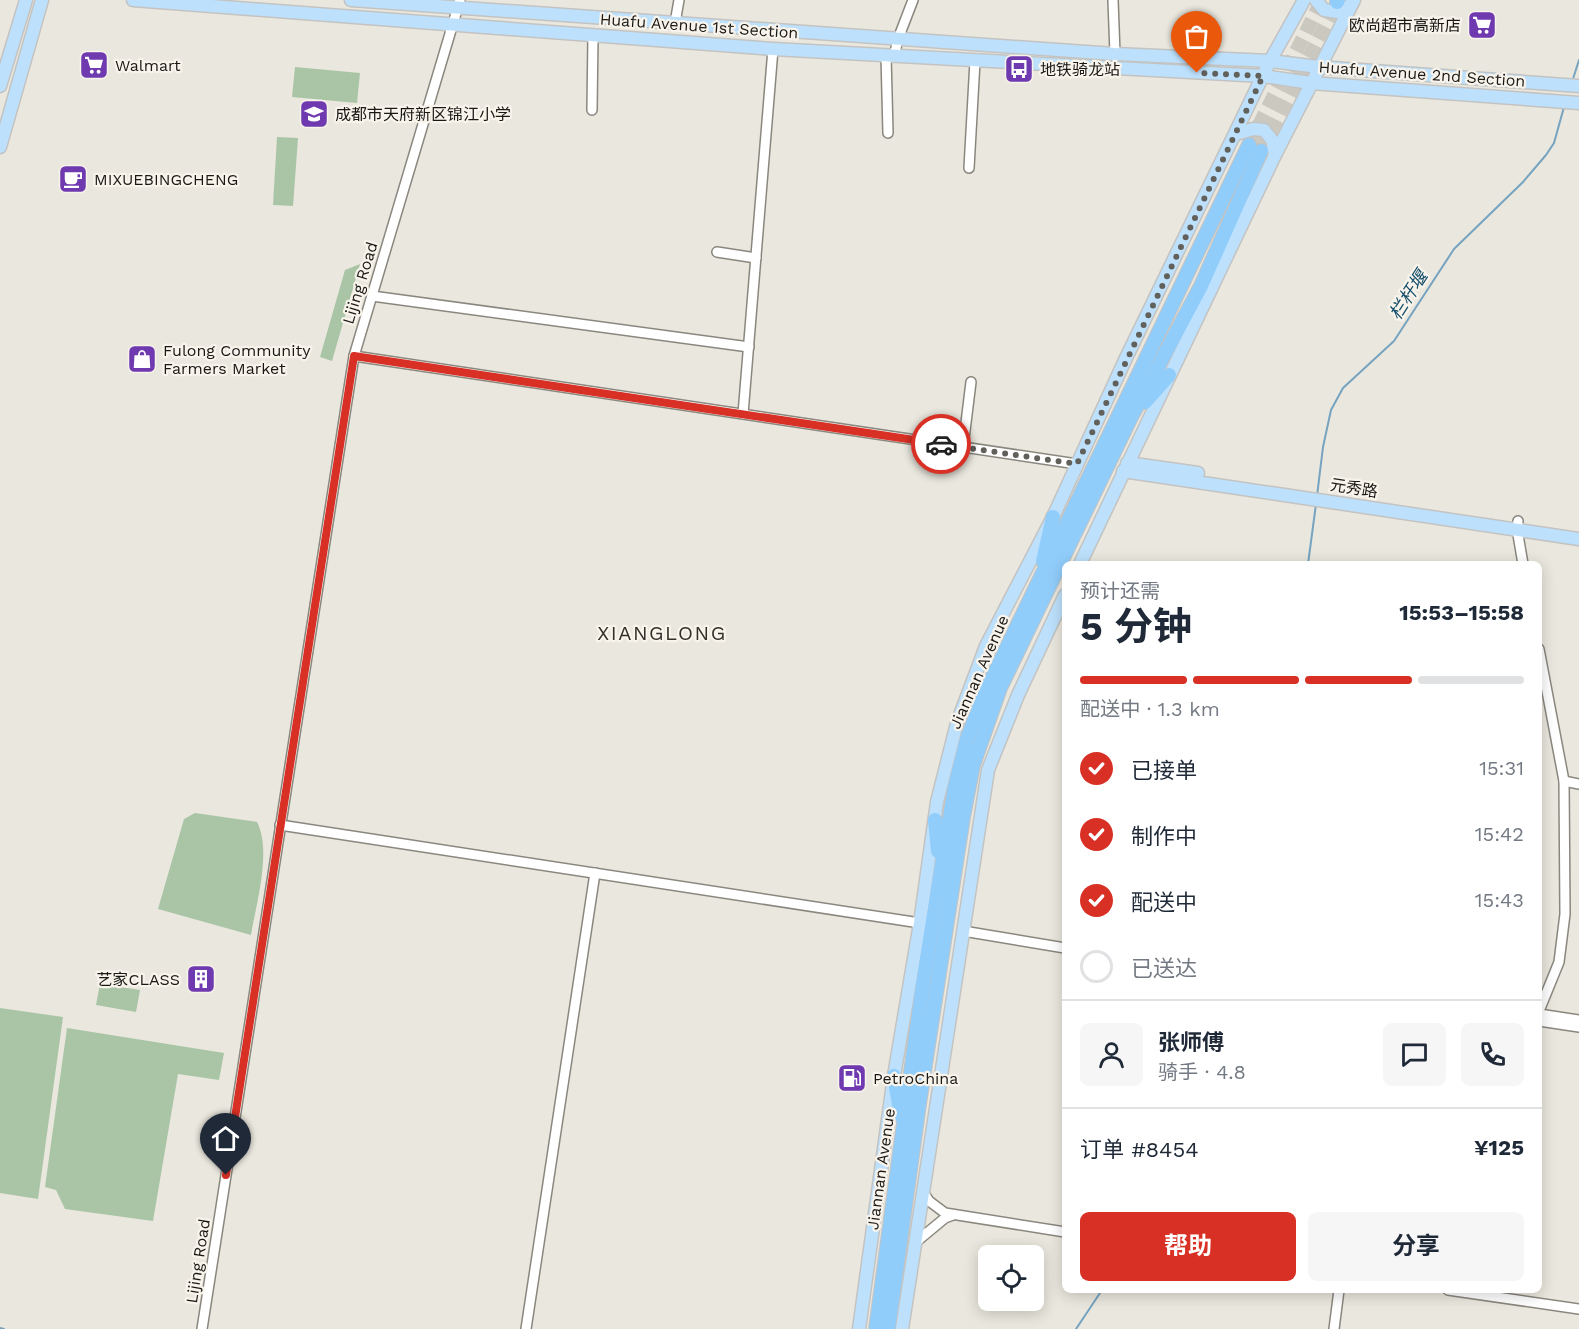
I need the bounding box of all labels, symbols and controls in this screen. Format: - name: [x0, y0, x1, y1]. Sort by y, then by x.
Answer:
- supermarket icon: 欧尚超市高新店: [1466, 9, 1498, 41]
- street label: Huafu Avenue 1st Section: [599, 10, 799, 42]
- pin: [1171, 11, 1222, 73]
- place label: 欧尚超市高新店: [1349, 16, 1461, 35]
- icon: bag: [1180, 20, 1213, 53]
- supermarket icon: Walmart: [78, 49, 110, 81]
- bus stop icon: 地铁骑龙站: [1003, 53, 1035, 85]
- place label: Walmart: [115, 56, 181, 75]
- street label: Huafu Avenue 2nd Section: [1318, 57, 1526, 91]
- place label: 地铁骑龙站: [1040, 60, 1120, 79]
- school or university icon: 成都市天府新区锦江小学: [298, 98, 330, 130]
- place label: 成都市天府新区锦江小学: [335, 105, 511, 124]
- cafe icon: MIXUEBINGCHENG: [57, 163, 89, 195]
- place label: MIXUEBINGCHENG: [94, 170, 238, 189]
- street label: Lijing Road: [338, 239, 382, 327]
- water label: 栏杆堰: [1384, 264, 1433, 323]
- place label: Fulong Community Farmers Market: [163, 341, 311, 378]
- shop icon: Fulong Community Farmers Market: [126, 343, 158, 375]
- courier: [911, 414, 971, 474]
- icon: car: [925, 428, 958, 461]
- street label: 元秀路: [1329, 475, 1379, 501]
- text: 预计还需: [1080, 579, 1160, 603]
- text: 15:53–15:58: [1399, 600, 1524, 625]
- text: 5 分钟: [1080, 604, 1192, 649]
- street label: Jiannan Avenue: [945, 612, 1013, 732]
- district label: XIANGLONG: [597, 621, 727, 645]
- text: 配送中 · 1.3 km: [1080, 697, 1220, 721]
- icon: check: [1080, 752, 1113, 785]
- text: 15:31: [1479, 756, 1524, 780]
- text: 已接单: [1131, 758, 1197, 783]
- icon: check: [1080, 818, 1113, 851]
- text: 15:42: [1475, 822, 1524, 846]
- text: 制作中: [1131, 824, 1197, 849]
- icon: check: [1080, 884, 1113, 917]
- text: 15:43: [1475, 888, 1524, 912]
- text: 配送中: [1131, 890, 1197, 915]
- text: 已送达: [1131, 956, 1197, 981]
- building icon: 艺家CLASS: [185, 963, 217, 995]
- place label: 艺家CLASS: [97, 970, 180, 989]
- button: person: [1080, 1023, 1143, 1086]
- button: chat: [1383, 1023, 1446, 1086]
- button: phone: [1461, 1023, 1524, 1086]
- text: 张师傅: [1158, 1030, 1224, 1055]
- text: 骑手 · 4.8: [1158, 1060, 1246, 1084]
- fuel station icon: PetroChina: [836, 1062, 868, 1094]
- place label: PetroChina: [873, 1069, 958, 1088]
- street label: Jiannan Avenue: [863, 1107, 899, 1231]
- pin: [200, 1113, 251, 1175]
- icon: home: [209, 1122, 242, 1155]
- text: ¥125: [1474, 1135, 1524, 1160]
- text: 订单 #8454: [1080, 1137, 1199, 1162]
- button: 帮助: [1080, 1212, 1296, 1281]
- button: 分享: [1308, 1212, 1524, 1281]
- street label: Lijing Road: [182, 1217, 214, 1305]
- map controls: [978, 1245, 1044, 1311]
- button: locate: [978, 1245, 1044, 1311]

